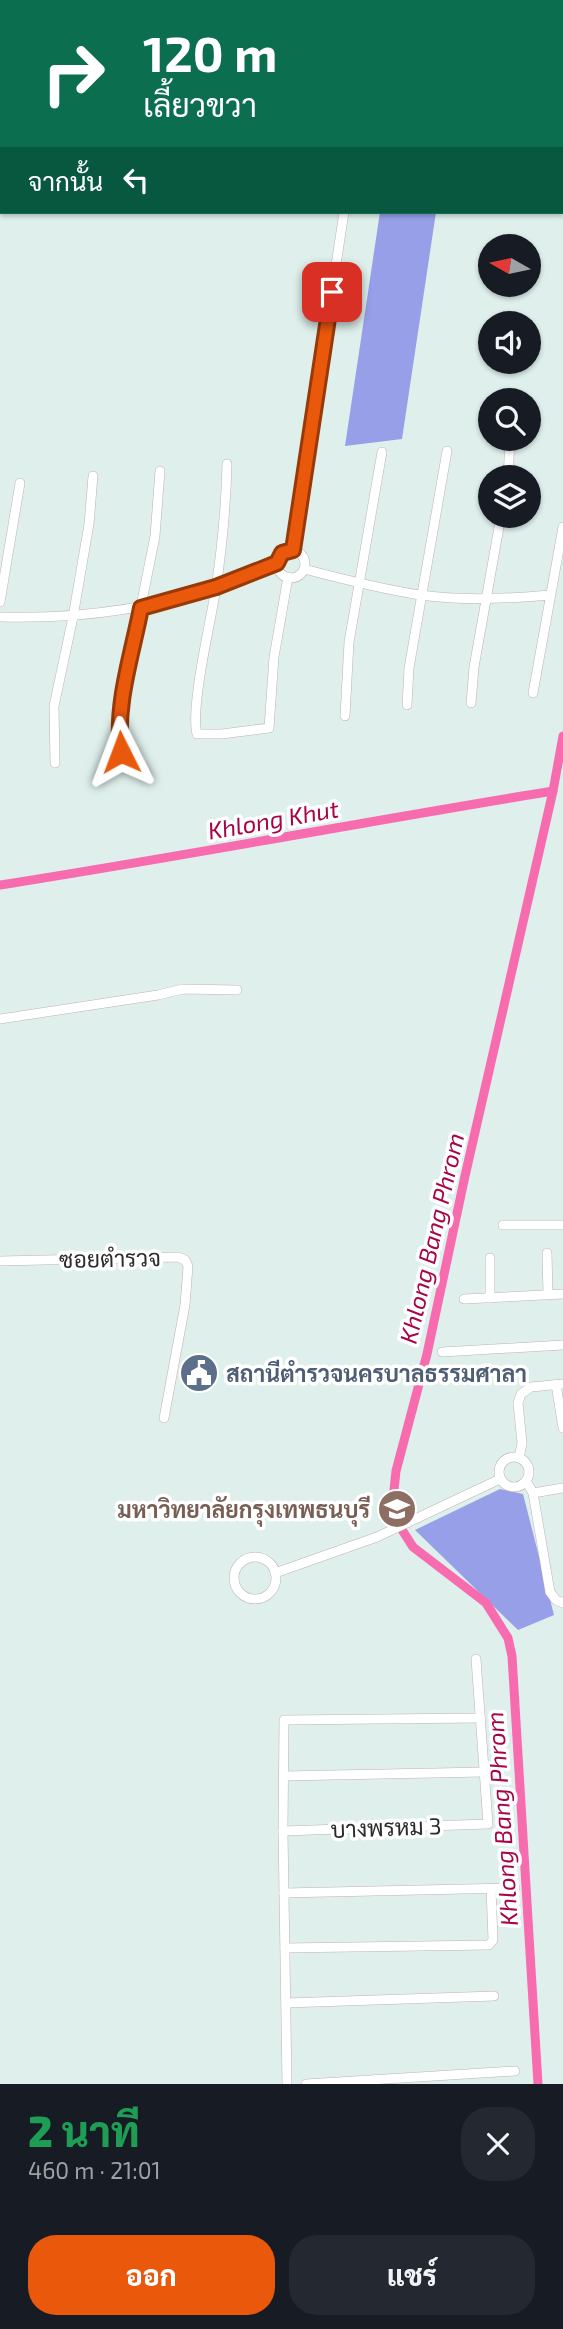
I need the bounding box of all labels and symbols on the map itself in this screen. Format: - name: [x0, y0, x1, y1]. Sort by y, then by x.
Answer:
- north arrow: [478, 234, 541, 298]
- pin: [302, 262, 362, 322]
- position arrow: [84, 715, 158, 789]
- water label: Khlong Khut: [205, 793, 342, 845]
- water label: Khlong Bang Phrom: [393, 1130, 469, 1346]
- street label: ซอยตำรวจ: [59, 1243, 161, 1273]
- public building icon: สถานีตำรวจนครบาลธรรมศาลา: [178, 1352, 220, 1394]
- place label: สถานีตำรวจนครบาลธรรมศาลา: [226, 1359, 527, 1387]
- school or university icon: มหาวิทยาลัยกรุงเทพธนบุรี: [376, 1488, 418, 1530]
- place label: มหาวิทยาลัยกรุงเทพธนบุรี: [117, 1495, 370, 1527]
- water label: Khlong Bang Phrom: [479, 1711, 523, 1927]
- street label: บางพรหม 3: [330, 1811, 442, 1843]

